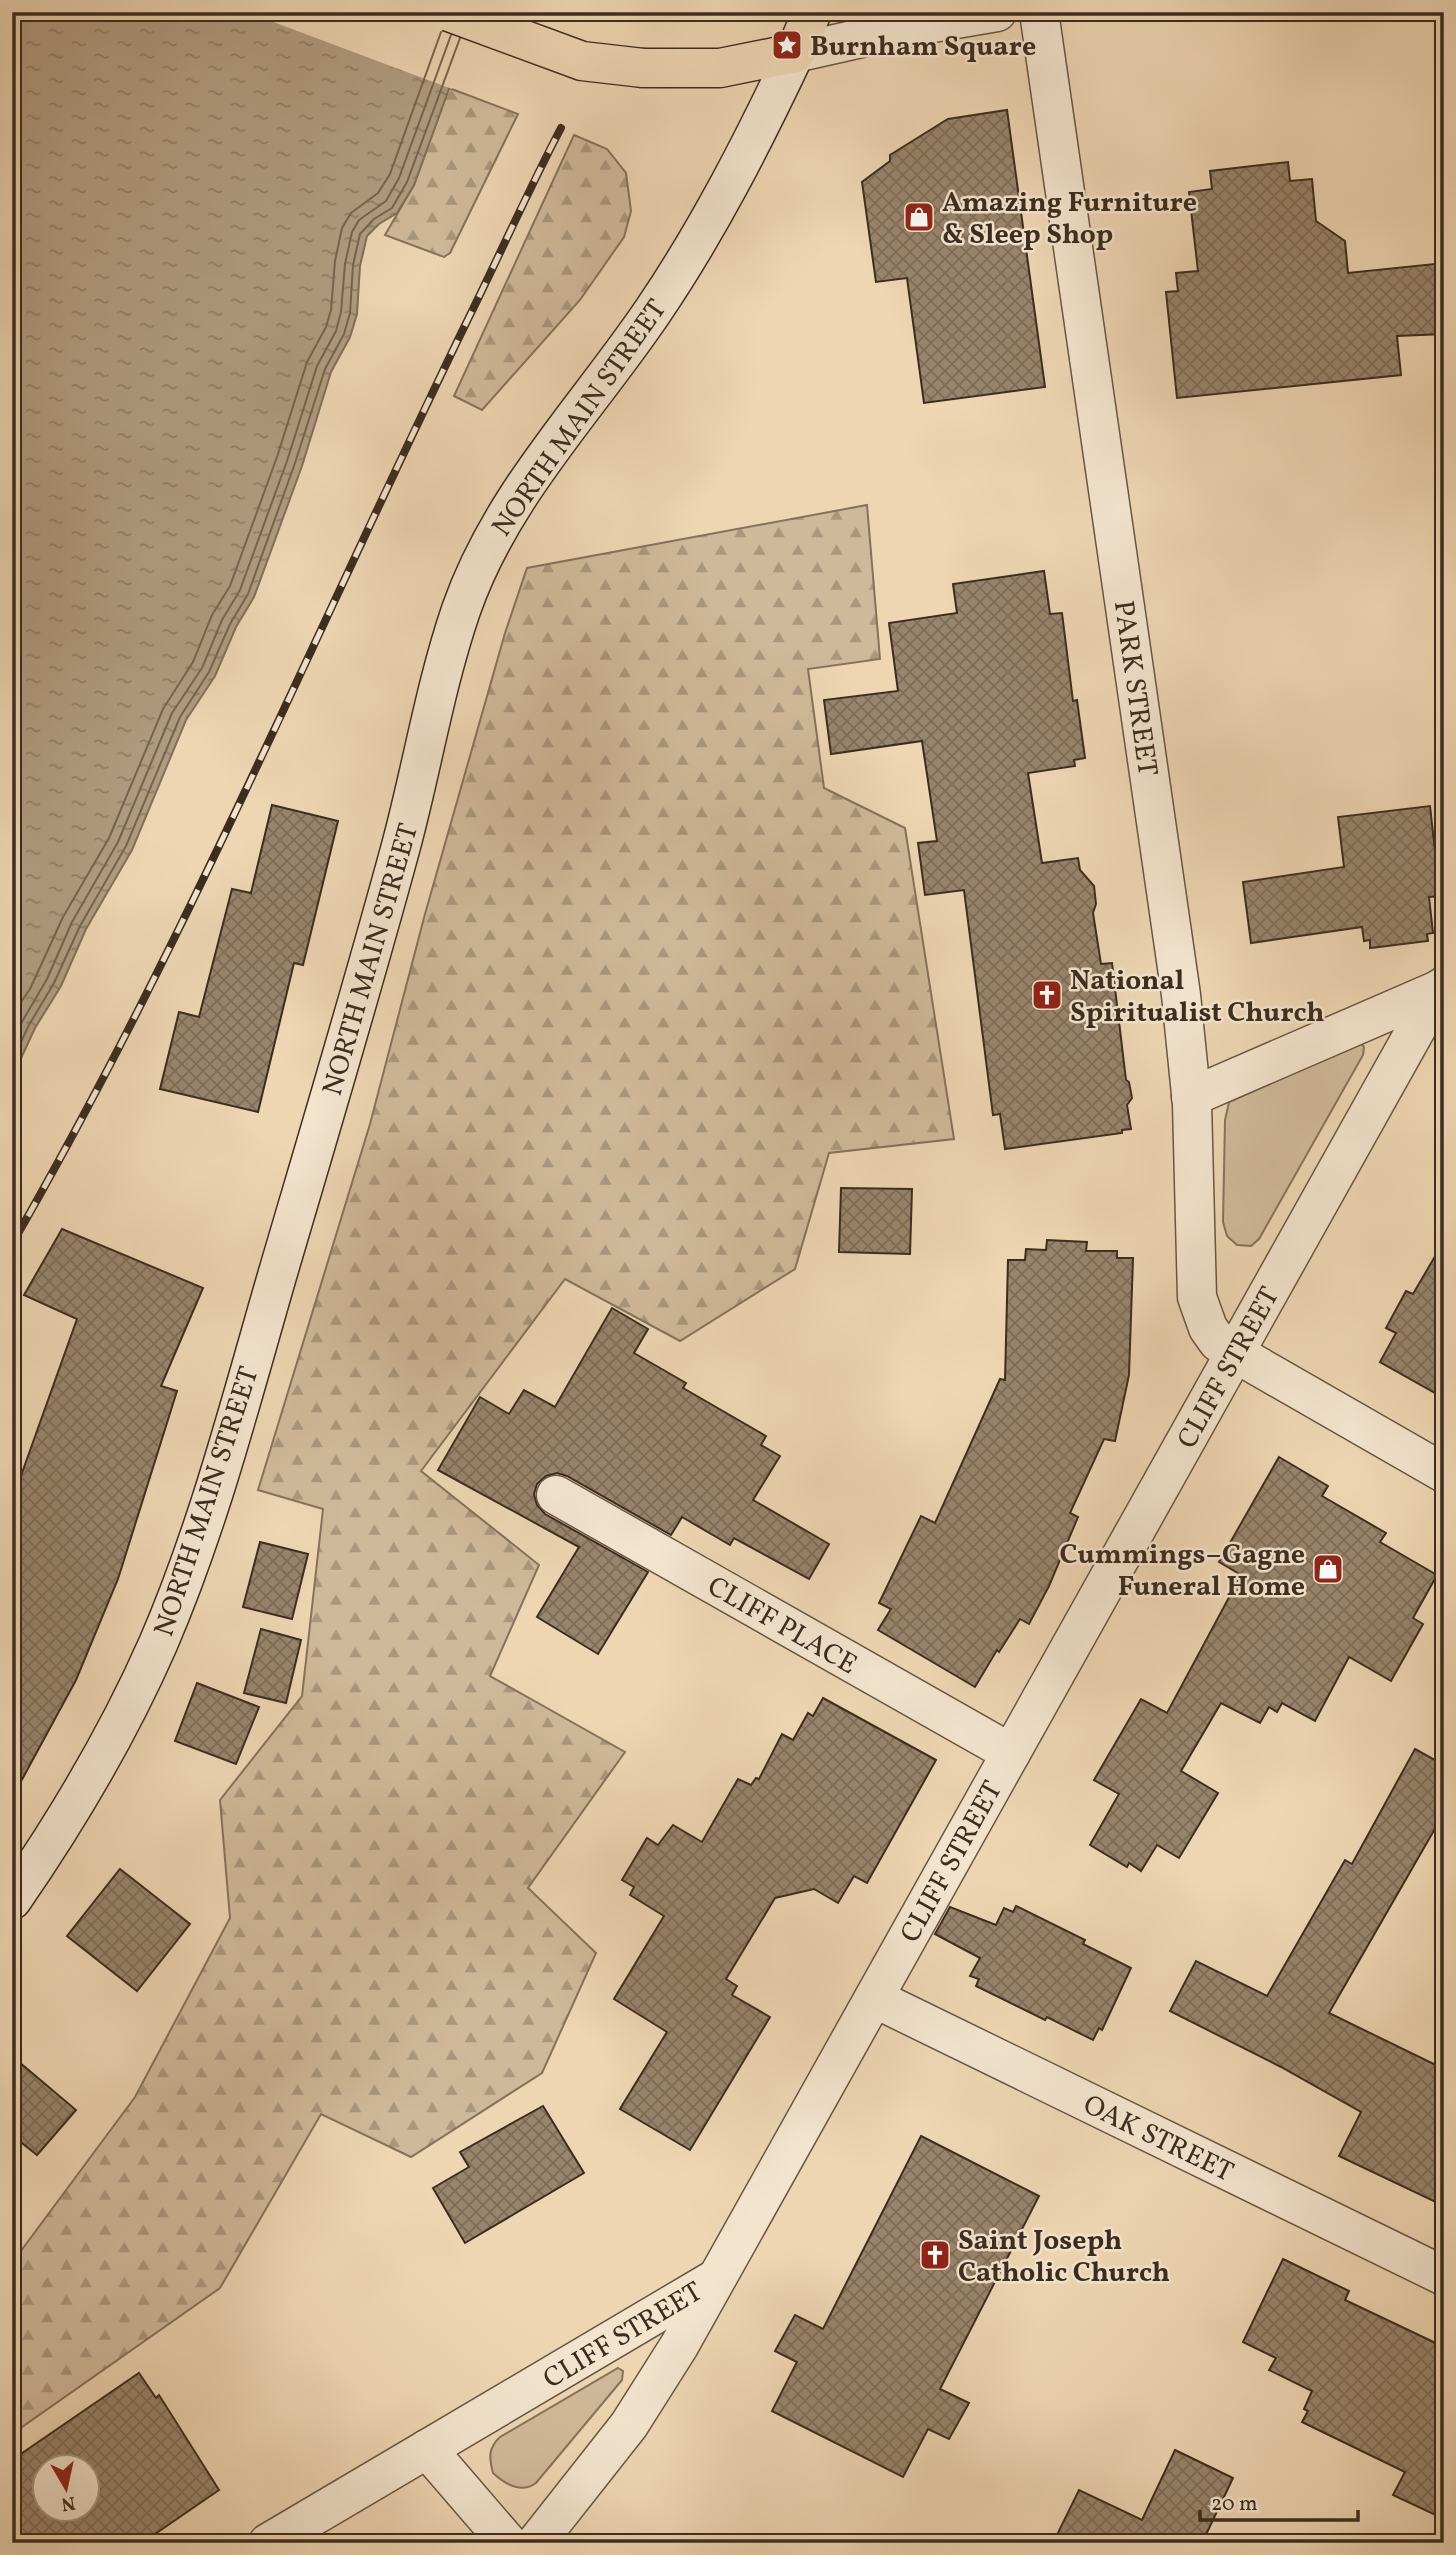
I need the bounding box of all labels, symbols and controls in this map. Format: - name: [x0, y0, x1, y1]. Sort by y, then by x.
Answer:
- place icon: Burnham Square: [770, 28, 804, 62]
- place label: Burnham Square: [810, 28, 1036, 67]
- place label: Amazing Furniture & Sleep Shop: [942, 184, 1197, 255]
- shop icon: Amazing Furniture & Sleep Shop: [902, 200, 936, 234]
- street label: NORTH MAIN STREET: [483, 292, 677, 545]
- street label: PARK STREET: [1103, 598, 1166, 779]
- street label: NORTH MAIN STREET: [314, 819, 429, 1100]
- place label: National Spiritualist Church: [1070, 962, 1324, 1033]
- church icon: National Spiritualist Church: [1030, 978, 1064, 1012]
- street label: CLIFF STREET: [1169, 1280, 1290, 1456]
- street label: NORTH MAIN STREET: [145, 1362, 269, 1642]
- place label: Cummings–Gagne Funeral Home: [1060, 1536, 1305, 1607]
- shop icon: Cummings–Gagne Funeral Home: [1311, 1552, 1345, 1586]
- street label: CLIFF PLACE: [700, 1568, 864, 1685]
- street label: CLIFF STREET: [892, 1774, 1013, 1950]
- street label: OAK STREET: [1076, 2086, 1240, 2192]
- place label: Saint Joseph Catholic Church: [958, 2222, 1170, 2293]
- church icon: Saint Joseph Catholic Church: [918, 2238, 952, 2272]
- street label: CLIFF STREET: [536, 2273, 710, 2399]
- north arrow: [32, 2454, 102, 2524]
- scale bar: [1200, 2478, 1358, 2522]
- text: N: [59, 2489, 77, 2517]
- text: 20 m: [1211, 2490, 1257, 2519]

